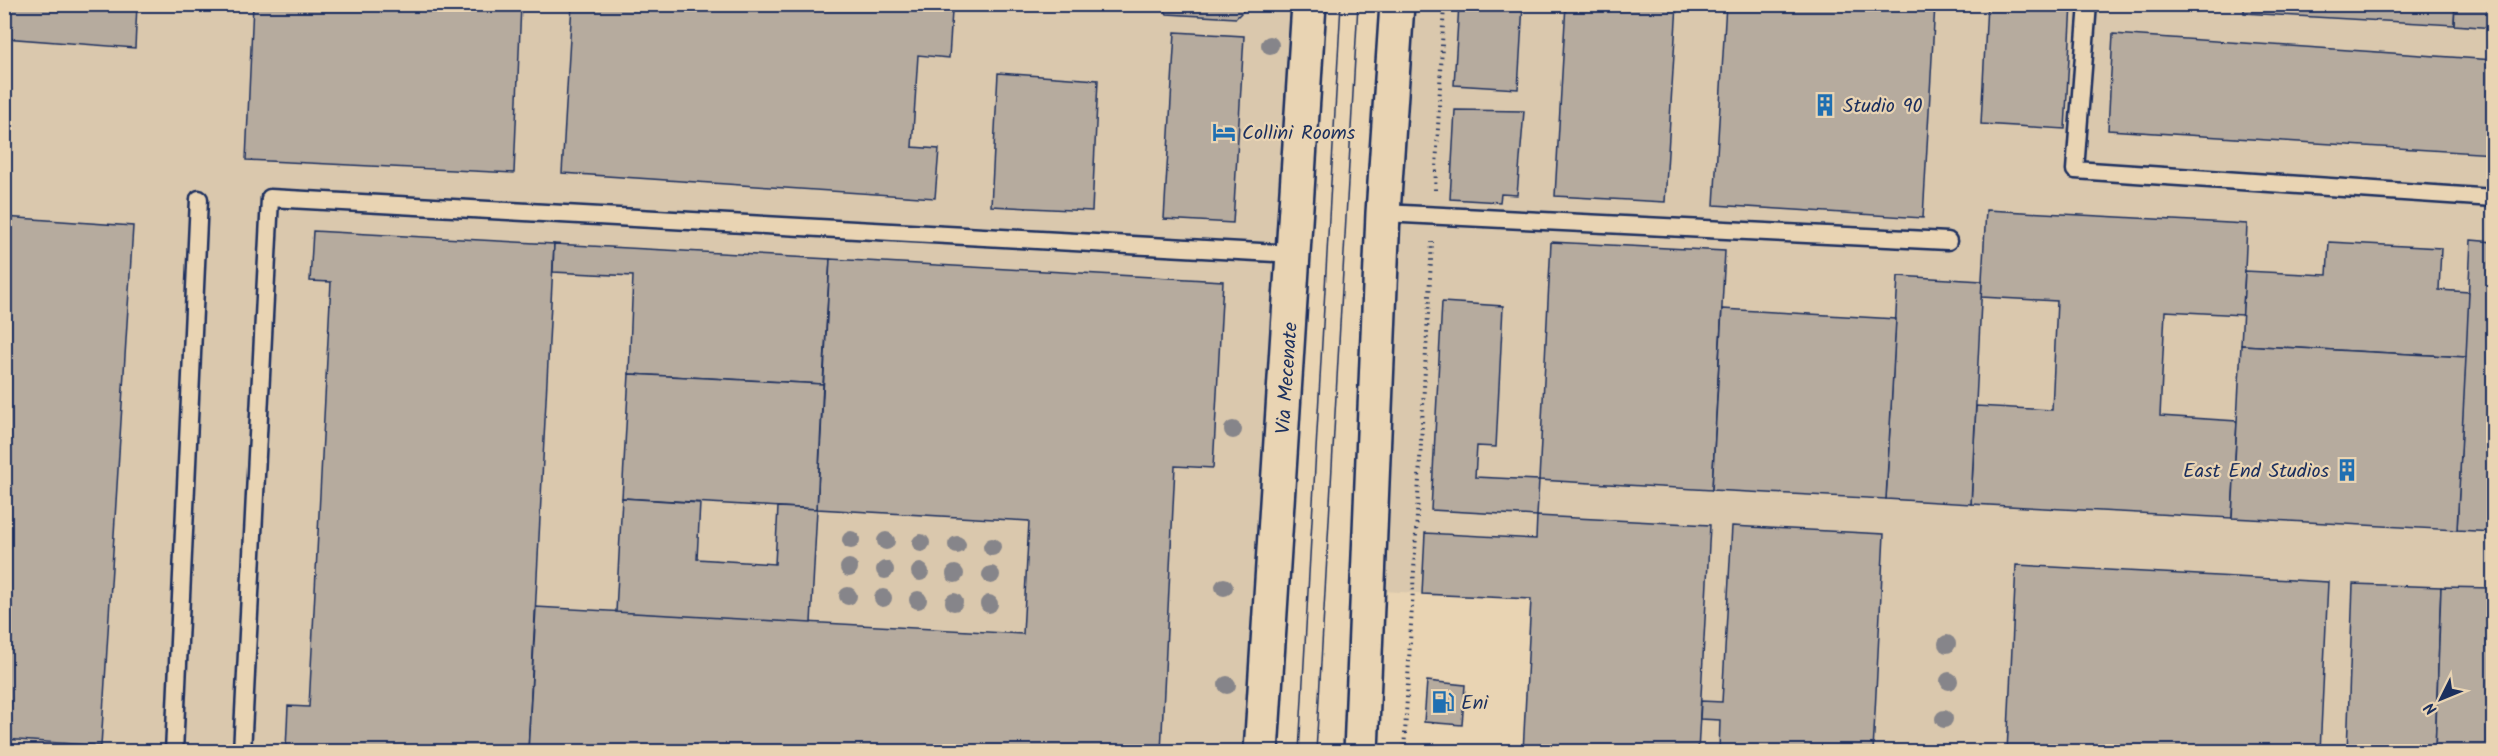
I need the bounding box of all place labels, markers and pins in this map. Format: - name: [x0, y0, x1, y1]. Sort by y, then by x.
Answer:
- place label: Studio 90: [1843, 91, 1923, 123]
- building icon: Studio 90: [1812, 92, 1838, 118]
- place label: Collini Rooms: [1242, 118, 1356, 150]
- hotel icon: Collini Rooms: [1211, 119, 1237, 145]
- place label: East End Studios: [2183, 456, 2329, 488]
- building icon: East End Studios: [2334, 457, 2360, 483]
- place label: Eni: [1461, 688, 1489, 720]
- fuel station icon: Eni: [1430, 689, 1456, 715]

